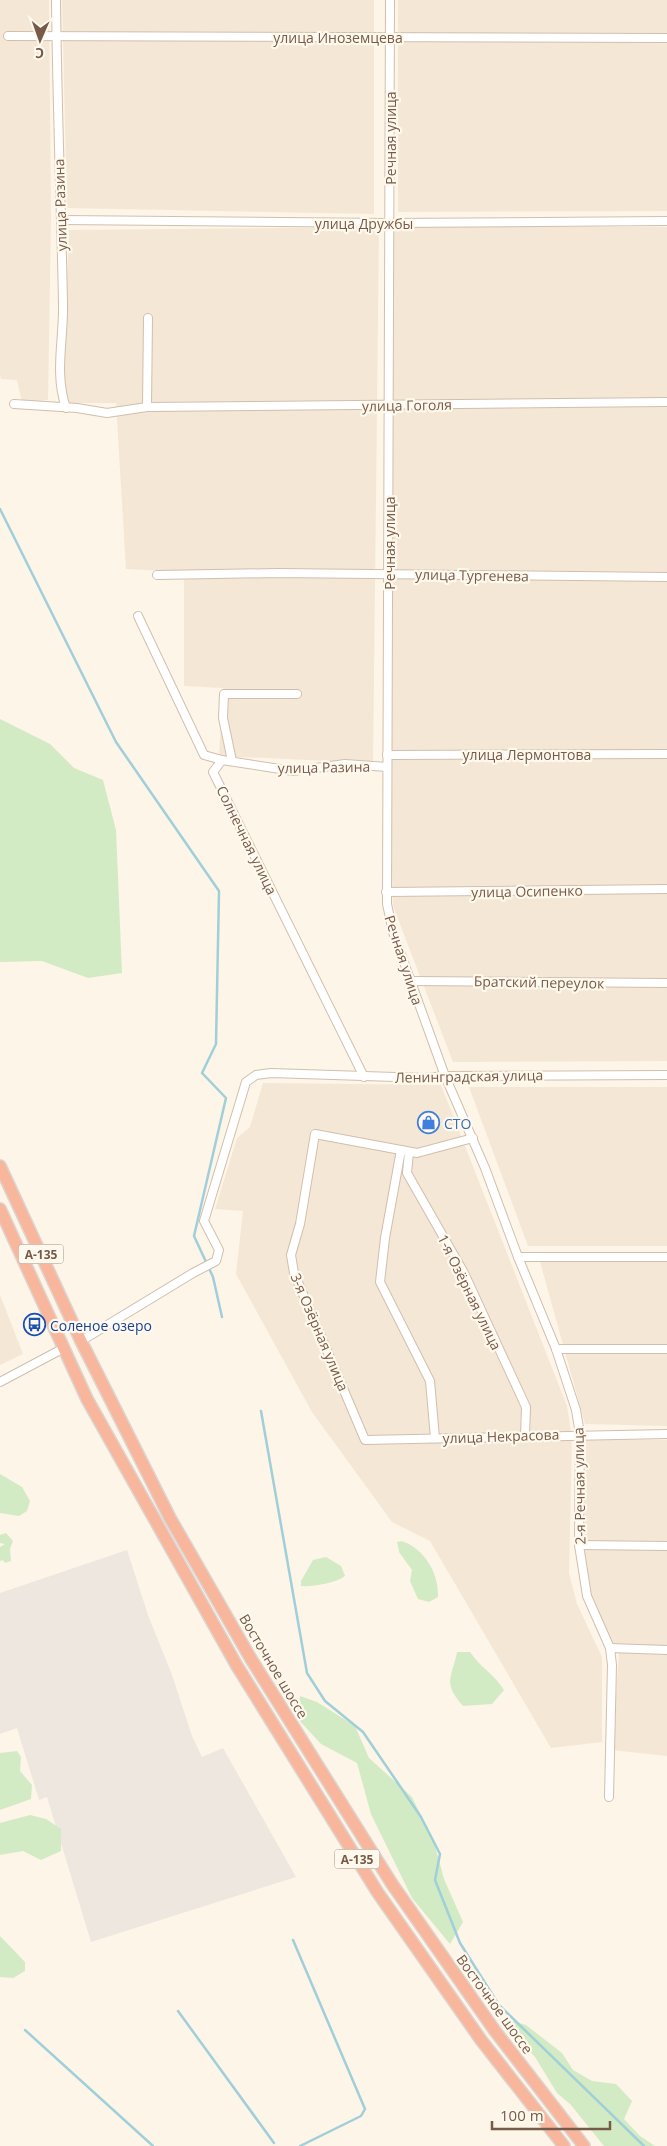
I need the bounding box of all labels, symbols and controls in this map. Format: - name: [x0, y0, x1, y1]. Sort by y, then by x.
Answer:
- north arrow: [15, 15, 65, 65]
- street label: улица Иноземцева: [273, 28, 403, 47]
- text: С: [35, 44, 44, 63]
- street label: Речная улица: [381, 91, 400, 185]
- street label: улица Разина: [49, 158, 71, 252]
- street label: улица Дружбы: [315, 214, 413, 233]
- street label: улица Гоголя: [362, 395, 452, 415]
- street label: Речная улица: [380, 496, 399, 590]
- street label: улица Тургенева: [415, 565, 529, 585]
- street label: улица Лермонтова: [463, 745, 591, 764]
- street label: улица Разина: [278, 757, 370, 777]
- street label: Солнечная улица: [212, 782, 282, 898]
- street label: улица Осипенко: [471, 881, 583, 901]
- street label: Речная улица: [381, 913, 427, 1007]
- street label: Братский переулок: [474, 971, 605, 993]
- street label: Ленинградская улица: [395, 1065, 543, 1087]
- shop icon: СТО: [416, 1111, 440, 1135]
- place label: СТО: [444, 1114, 472, 1133]
- street label: 1-я Озёрная улица: [434, 1231, 506, 1353]
- road number: А-135: [18, 1244, 64, 1264]
- street label: 3-я Озёрная улица: [287, 1270, 353, 1394]
- bus stop icon: Соленое озеро: [22, 1313, 46, 1337]
- place label: Соленое озеро: [50, 1316, 152, 1335]
- street label: улица Некрасова: [442, 1424, 560, 1448]
- street label: 2-я Речная улица: [568, 1427, 590, 1545]
- street label: Восточное шоссе: [235, 1610, 313, 1722]
- road number: А-135: [334, 1850, 380, 1868]
- street label: Восточное шоссе: [452, 1950, 538, 2058]
- scale bar: [492, 2098, 610, 2130]
- text: 100 m: [500, 2105, 544, 2125]

